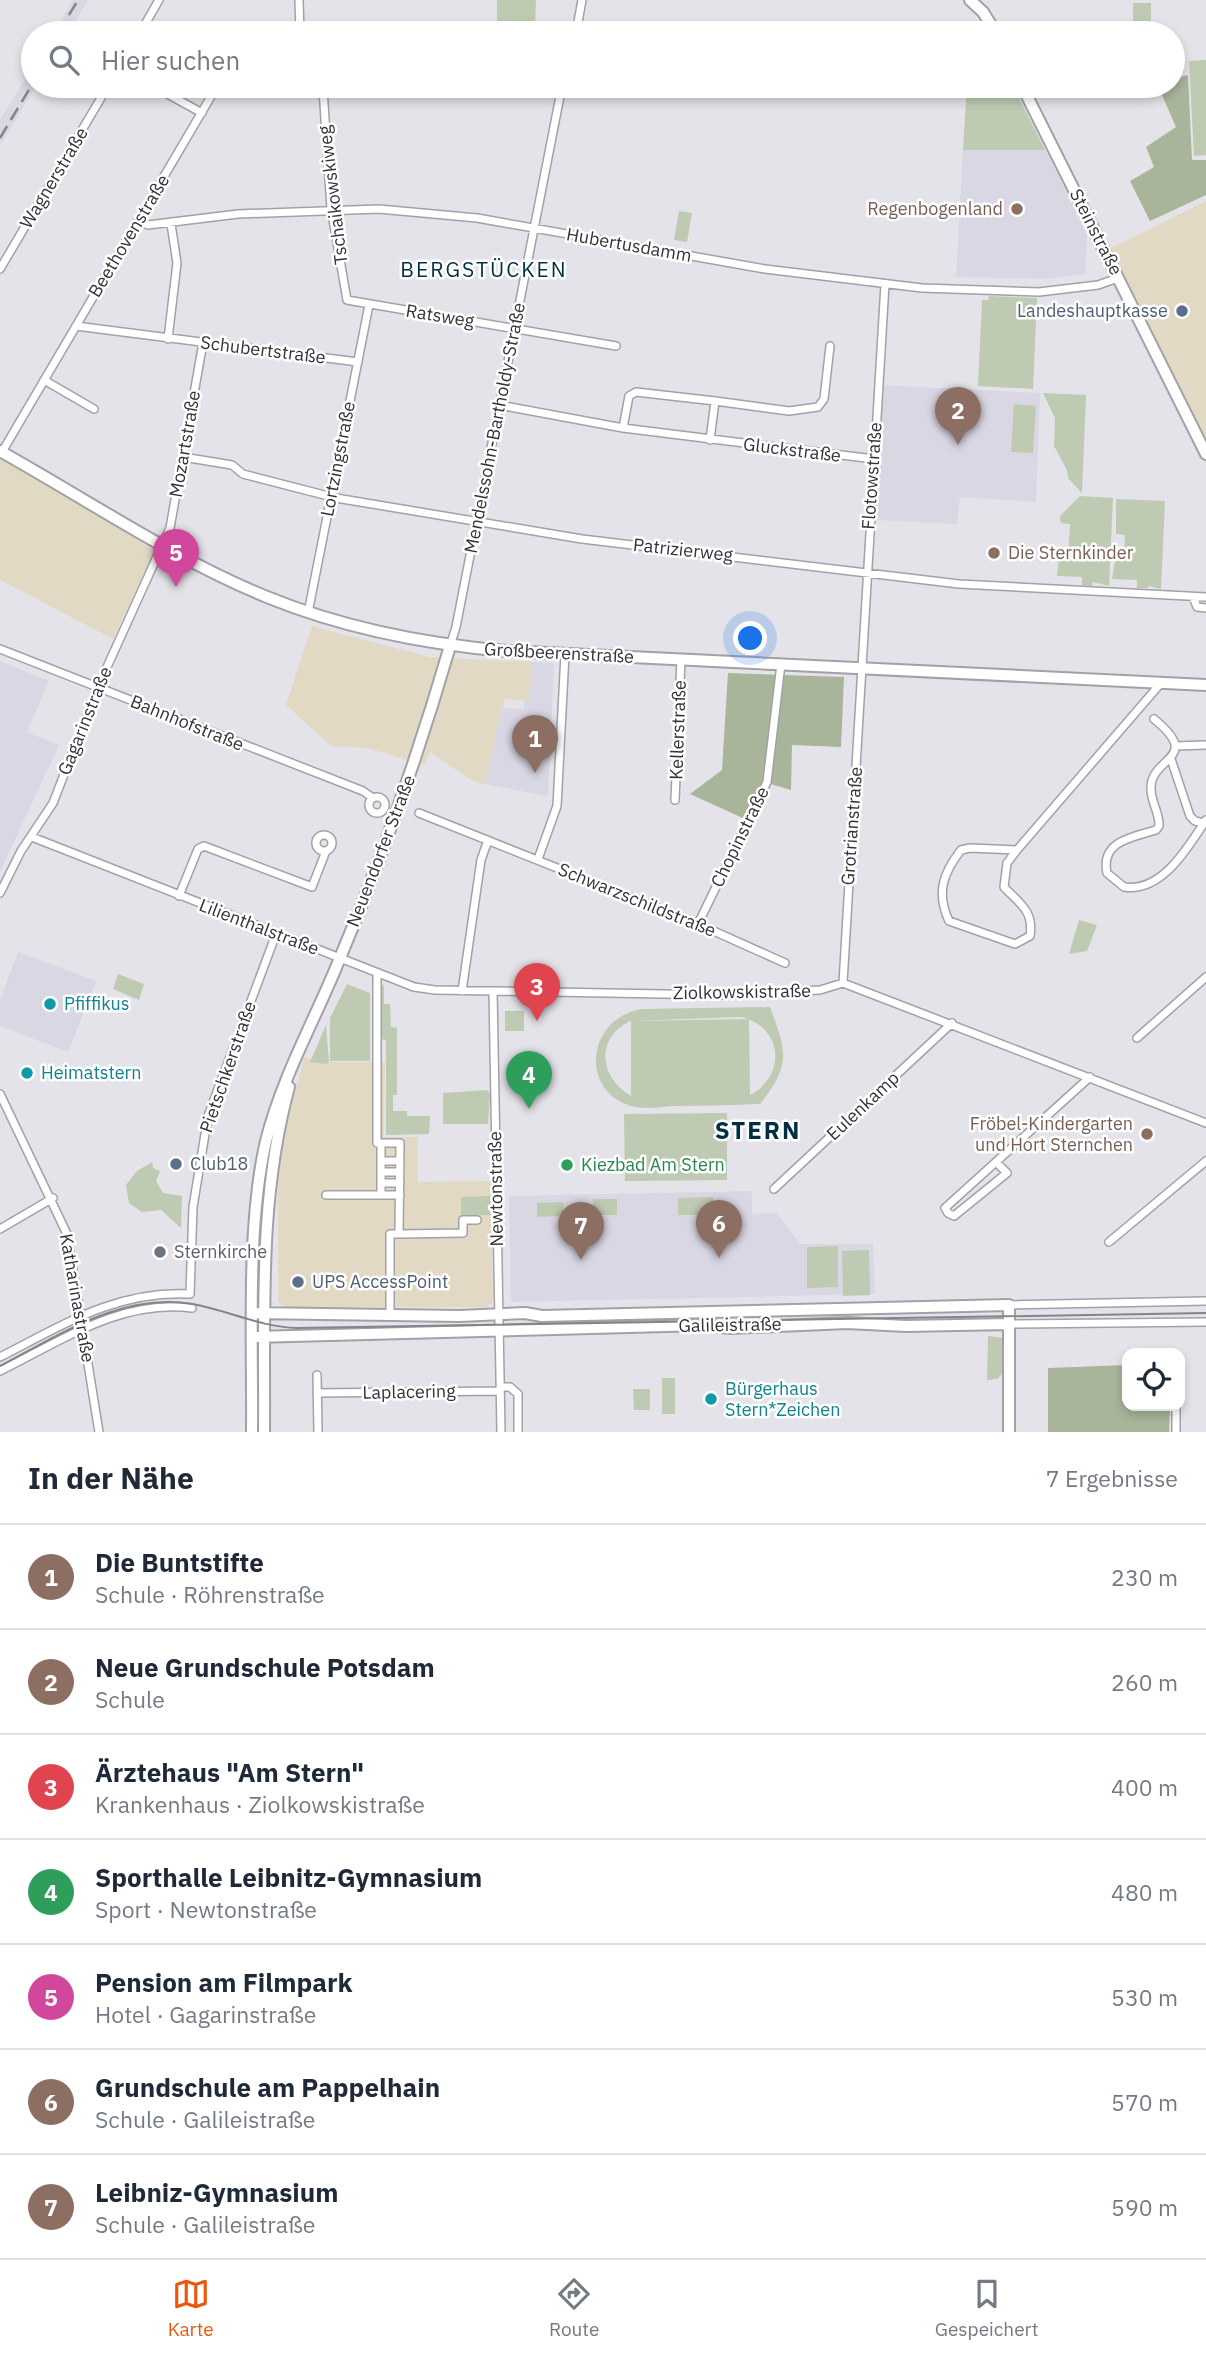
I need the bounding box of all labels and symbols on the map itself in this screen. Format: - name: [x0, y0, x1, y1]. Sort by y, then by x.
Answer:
- street label: Wagnerstraße: [14, 123, 93, 233]
- street label: Tschaikowskiweg: [312, 124, 352, 266]
- street label: Beethovenstraße: [83, 170, 174, 301]
- street label: Steinstraße: [1065, 185, 1128, 279]
- place label: Regenbogenland: [867, 197, 1003, 220]
- marker: Regenbogenland: [1009, 201, 1025, 217]
- street label: Hubertusdamm: [565, 222, 693, 267]
- district label: BERGSTÜCKEN: [400, 255, 568, 283]
- street label: Ratsweg: [404, 299, 476, 332]
- place label: Landeshauptkasse: [1017, 299, 1168, 322]
- street label: Mendelssohn-Bartholdy-Straße: [459, 300, 530, 555]
- marker: Landeshauptkasse: [1174, 303, 1190, 319]
- street label: Schubertstraße: [199, 330, 327, 369]
- pin: 2: [935, 387, 981, 445]
- street label: Mozartstraße: [164, 389, 205, 499]
- street label: Lortzingstraße: [315, 399, 360, 519]
- street label: Flotowstraße: [856, 421, 887, 530]
- street label: Gluckstraße: [742, 432, 842, 467]
- pin: 5: [153, 529, 199, 587]
- street label: Patrizierweg: [632, 533, 735, 566]
- place label: Die Sternkinder: [1008, 541, 1134, 564]
- marker: Die Sternkinder: [986, 545, 1002, 561]
- your location: [733, 621, 767, 655]
- street label: Großbeerenstraße: [484, 637, 635, 668]
- street label: Gagarinstraße: [52, 663, 117, 778]
- street label: Kellerstraße: [664, 680, 691, 780]
- street label: Bahnhofstraße: [127, 689, 247, 756]
- pin: 1: [512, 715, 558, 773]
- street label: Grotrianstraße: [836, 766, 867, 886]
- street label: Neuendorfer Straße: [341, 771, 420, 930]
- street label: Chopinstraße: [705, 783, 774, 891]
- street label: Schwarzschildstraße: [555, 857, 720, 942]
- street label: Lilienthalstraße: [196, 893, 322, 960]
- pin: 3: [514, 963, 560, 1021]
- street label: Ziolkowskistraße: [673, 979, 811, 1004]
- place label: Pfiffikus: [64, 992, 129, 1015]
- marker: Pfiffikus: [42, 996, 58, 1012]
- street label: Pietschkerstraße: [194, 998, 261, 1136]
- pin: 4: [506, 1051, 552, 1109]
- place label: Heimatstern: [41, 1061, 141, 1084]
- marker: Heimatstern: [19, 1065, 35, 1081]
- street label: Eulenkamp: [822, 1066, 904, 1145]
- place label: Fröbel-Kindergarten und Hort Sternchen: [970, 1112, 1133, 1156]
- district label: STERN: [715, 1114, 801, 1146]
- marker: Fröbel-Kindergarten und Hort Sternchen: [1139, 1126, 1155, 1142]
- street label: Newtonstraße: [483, 1131, 508, 1247]
- place label: Club18: [190, 1152, 248, 1175]
- place label: Kiezbad Am Stern: [581, 1153, 725, 1176]
- marker: Club18: [168, 1156, 184, 1172]
- marker: Kiezbad Am Stern: [559, 1157, 575, 1173]
- pin: 6: [696, 1200, 742, 1258]
- pin: 7: [558, 1202, 604, 1260]
- street label: Katharinastraße: [55, 1232, 100, 1364]
- place label: Sternkirche: [174, 1240, 267, 1263]
- marker: Sternkirche: [152, 1244, 168, 1260]
- place label: UPS AccessPoint: [312, 1270, 448, 1293]
- marker: UPS AccessPoint: [290, 1274, 306, 1290]
- street label: Galileistraße: [678, 1312, 782, 1337]
- place label: Bürgerhaus Stern*Zeichen: [725, 1377, 840, 1421]
- street label: Laplacering: [362, 1379, 456, 1404]
- marker: Bürgerhaus Stern*Zeichen: [703, 1391, 719, 1407]

